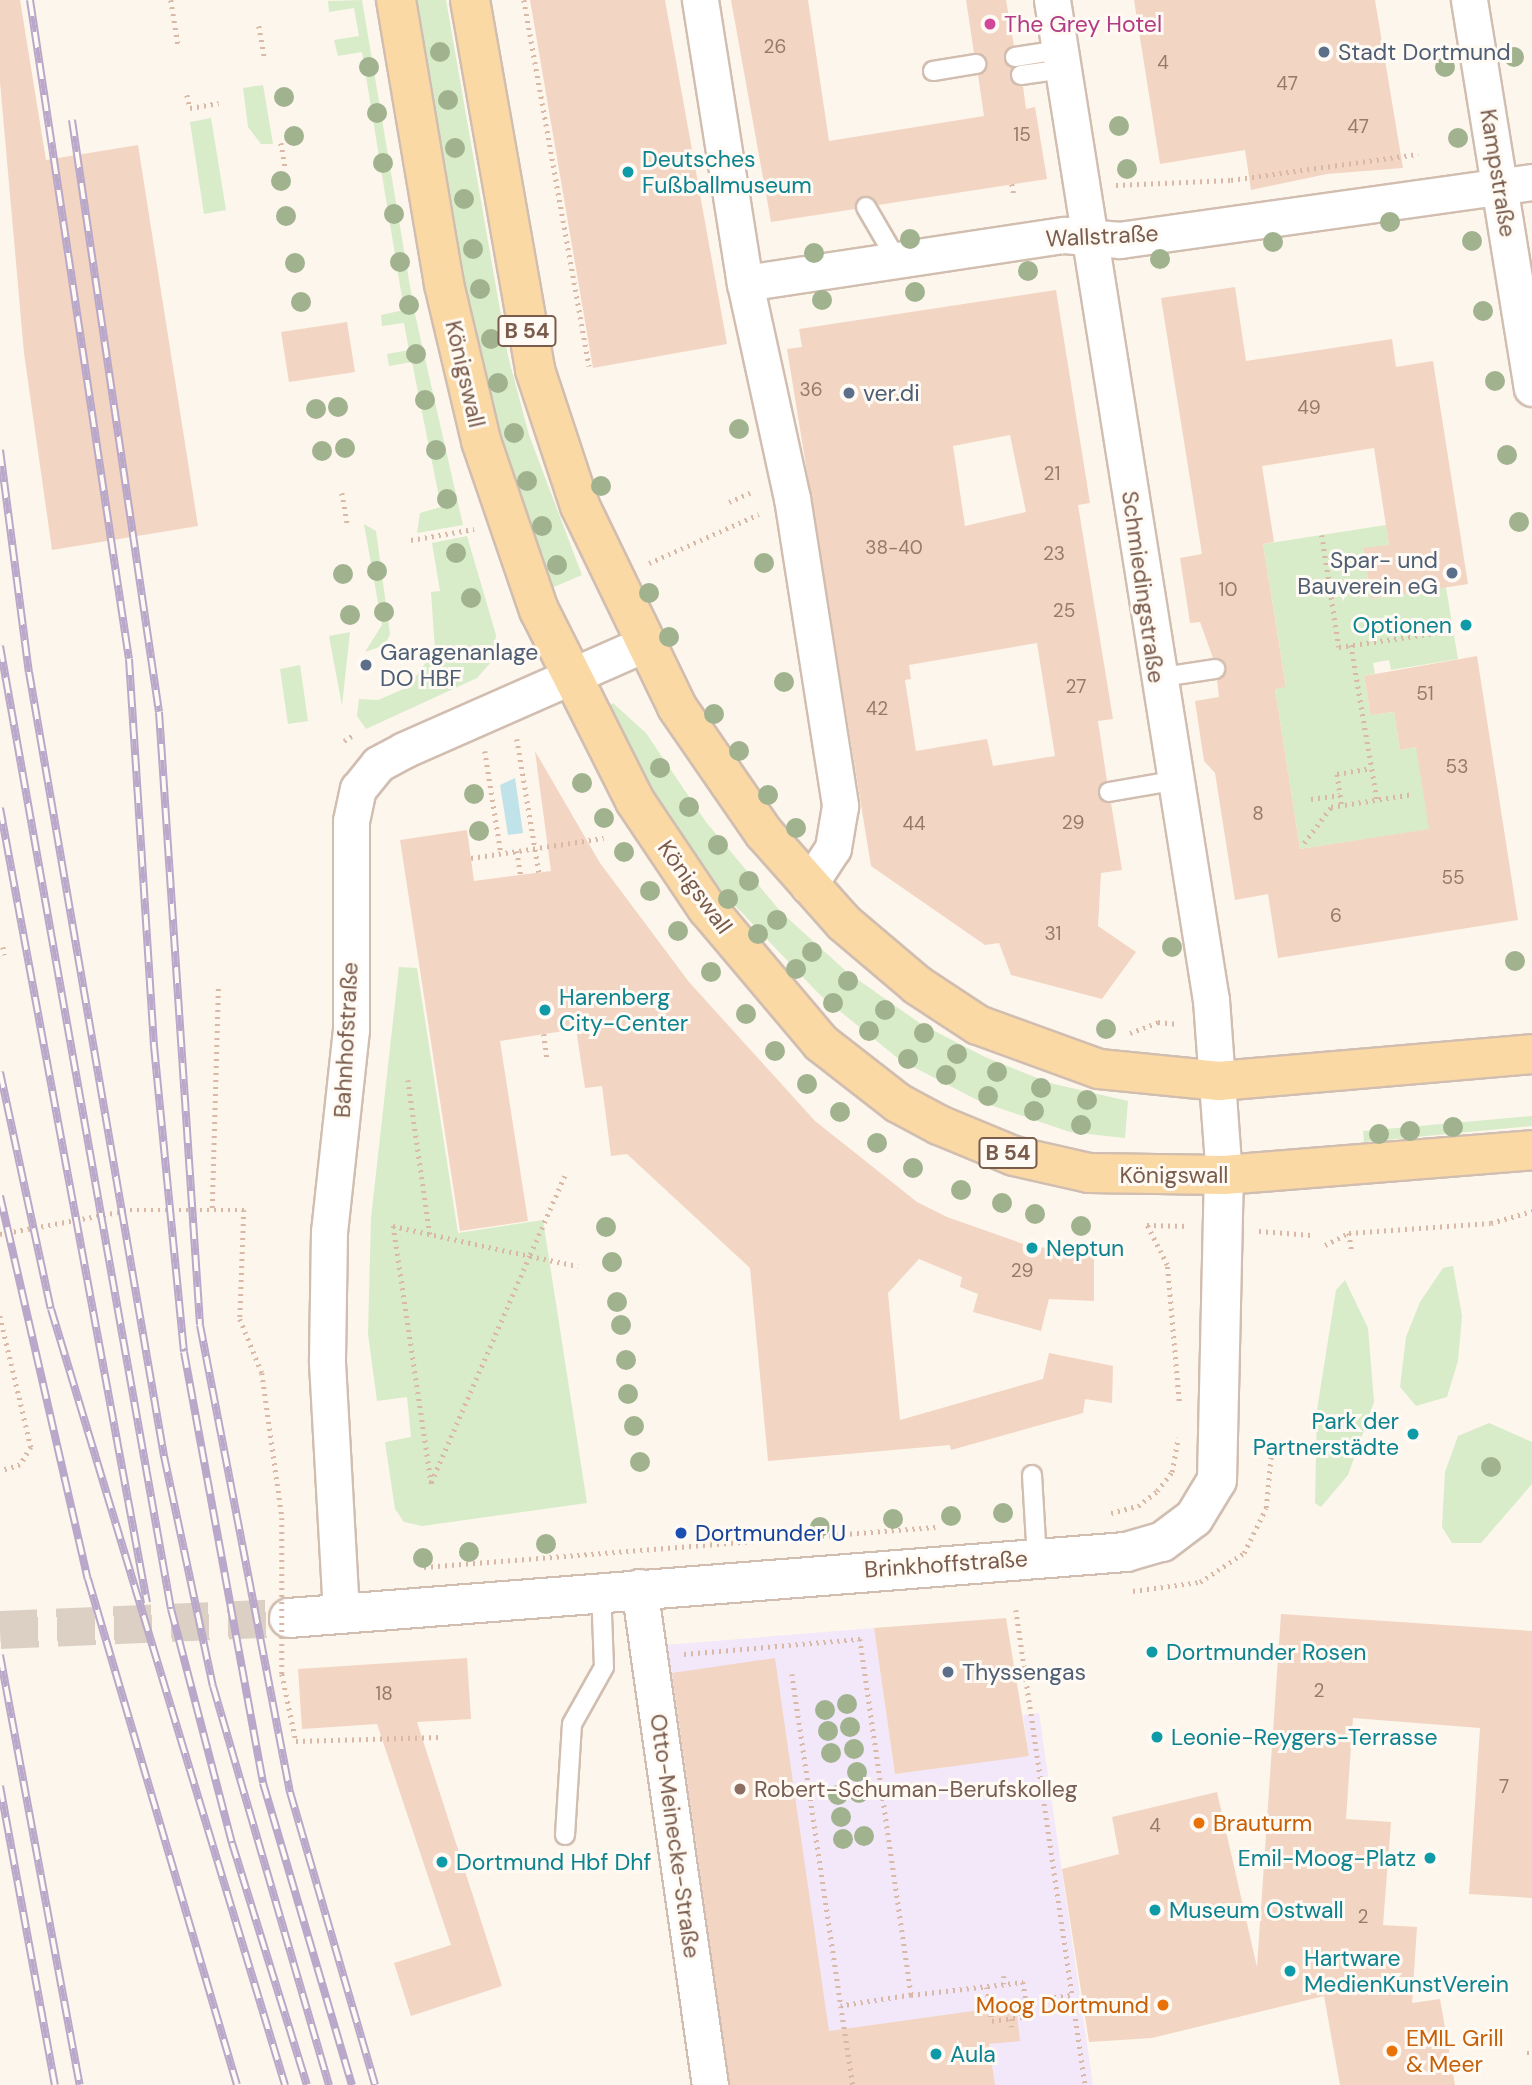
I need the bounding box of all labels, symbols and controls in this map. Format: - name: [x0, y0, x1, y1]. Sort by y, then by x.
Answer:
- place label: The Grey Hotel: [1004, 10, 1162, 38]
- marker: The Grey Hotel: [982, 16, 998, 32]
- house number: 26: [764, 36, 786, 58]
- place label: Stadt Dortmund: [1338, 38, 1511, 66]
- marker: Stadt Dortmund: [1316, 44, 1332, 60]
- house number: 4: [1157, 52, 1169, 74]
- house number: 47: [1276, 73, 1298, 95]
- street label: Kampstraße: [1474, 107, 1522, 239]
- house number: 47: [1347, 116, 1369, 138]
- house number: 15: [1013, 124, 1031, 146]
- place label: Deutsches Fußballmuseum: [642, 145, 812, 199]
- marker: Deutsches Fußballmuseum: [620, 164, 636, 180]
- street label: Wallstraße: [1045, 219, 1159, 253]
- road number: B 54: [497, 314, 557, 348]
- street label: Königswall: [439, 318, 491, 430]
- house number: 36: [799, 379, 823, 401]
- place label: ver.di: [863, 379, 920, 407]
- marker: ver.di: [841, 385, 857, 401]
- house number: 49: [1297, 397, 1321, 419]
- house number: 21: [1044, 463, 1060, 485]
- street label: Schmiedingstraße: [1116, 489, 1170, 685]
- house number: 38-40: [865, 537, 923, 559]
- house number: 23: [1043, 543, 1065, 565]
- place label: Spar- und Bauverein eG: [1297, 546, 1438, 600]
- marker: Spar- und Bauverein eG: [1444, 565, 1460, 581]
- house number: 10: [1219, 579, 1237, 601]
- house number: 25: [1053, 600, 1075, 622]
- place label: Optionen: [1353, 611, 1452, 639]
- marker: Optionen: [1458, 617, 1474, 633]
- place label: Garagenanlage DO HBF: [380, 638, 538, 692]
- marker: Garagenanlage DO HBF: [358, 657, 374, 673]
- house number: 27: [1066, 676, 1086, 698]
- house number: 51: [1416, 683, 1434, 705]
- house number: 42: [866, 698, 888, 720]
- house number: 53: [1446, 756, 1468, 778]
- house number: 8: [1252, 803, 1264, 825]
- house number: 29: [1062, 812, 1084, 834]
- house number: 44: [902, 813, 926, 835]
- street label: Königswall: [652, 835, 738, 939]
- house number: 55: [1441, 867, 1465, 889]
- house number: 6: [1330, 905, 1342, 927]
- house number: 31: [1045, 923, 1061, 945]
- street label: Bahnhofstraße: [328, 961, 364, 1119]
- place label: Harenberg City-Center: [559, 983, 688, 1037]
- marker: Harenberg City-Center: [537, 1002, 553, 1018]
- road number: B 54: [978, 1136, 1038, 1170]
- street label: Königswall: [1120, 1161, 1228, 1189]
- place label: Neptun: [1046, 1234, 1124, 1262]
- marker: Neptun: [1024, 1240, 1040, 1256]
- house number: 29: [1011, 1260, 1033, 1282]
- place label: Park der Partnerstädte: [1253, 1407, 1399, 1461]
- marker: Park der Partnerstädte: [1405, 1426, 1421, 1442]
- place label: Dortmunder U: [695, 1519, 846, 1547]
- marker: Dortmunder U: [673, 1525, 689, 1541]
- street label: Brinkhoffstraße: [863, 1545, 1029, 1583]
- place label: Dortmunder Rosen: [1166, 1638, 1366, 1666]
- marker: Dortmunder Rosen: [1144, 1644, 1160, 1660]
- place label: Thyssengas: [962, 1658, 1086, 1686]
- marker: Thyssengas: [940, 1664, 956, 1680]
- house number: 2: [1314, 1680, 1324, 1702]
- house number: 18: [375, 1683, 393, 1705]
- street label: Otto-Meinecke-Straße: [644, 1712, 706, 1960]
- place label: Leonie-Reygers-Terrasse: [1171, 1723, 1438, 1751]
- marker: Leonie-Reygers-Terrasse: [1149, 1729, 1165, 1745]
- place label: Robert-Schuman-Berufskolleg: [754, 1775, 1078, 1803]
- house number: 7: [1499, 1776, 1509, 1798]
- marker: Robert-Schuman-Berufskolleg: [732, 1781, 748, 1797]
- place label: Brauturm: [1213, 1809, 1312, 1837]
- house number: 4: [1149, 1815, 1161, 1837]
- marker: Brauturm: [1191, 1815, 1207, 1831]
- place label: Emil-Moog-Platz: [1238, 1844, 1416, 1872]
- place label: Dortmund Hbf Dhf: [456, 1848, 651, 1876]
- marker: Emil-Moog-Platz: [1422, 1850, 1438, 1866]
- marker: Dortmund Hbf Dhf: [434, 1854, 450, 1870]
- place label: Museum Ostwall: [1169, 1896, 1344, 1924]
- marker: Museum Ostwall: [1147, 1902, 1163, 1918]
- house number: 2: [1358, 1906, 1368, 1928]
- place label: Hartware MedienKunstVerein: [1304, 1944, 1509, 1998]
- marker: Hartware MedienKunstVerein: [1282, 1963, 1298, 1979]
- place label: Moog Dortmund: [976, 1991, 1149, 2019]
- marker: Moog Dortmund: [1155, 1997, 1171, 2013]
- place label: EMIL Grill & Meer: [1406, 2024, 1504, 2078]
- place label: Aula: [950, 2040, 996, 2068]
- marker: EMIL Grill & Meer: [1384, 2043, 1400, 2059]
- marker: Aula: [928, 2046, 944, 2062]

